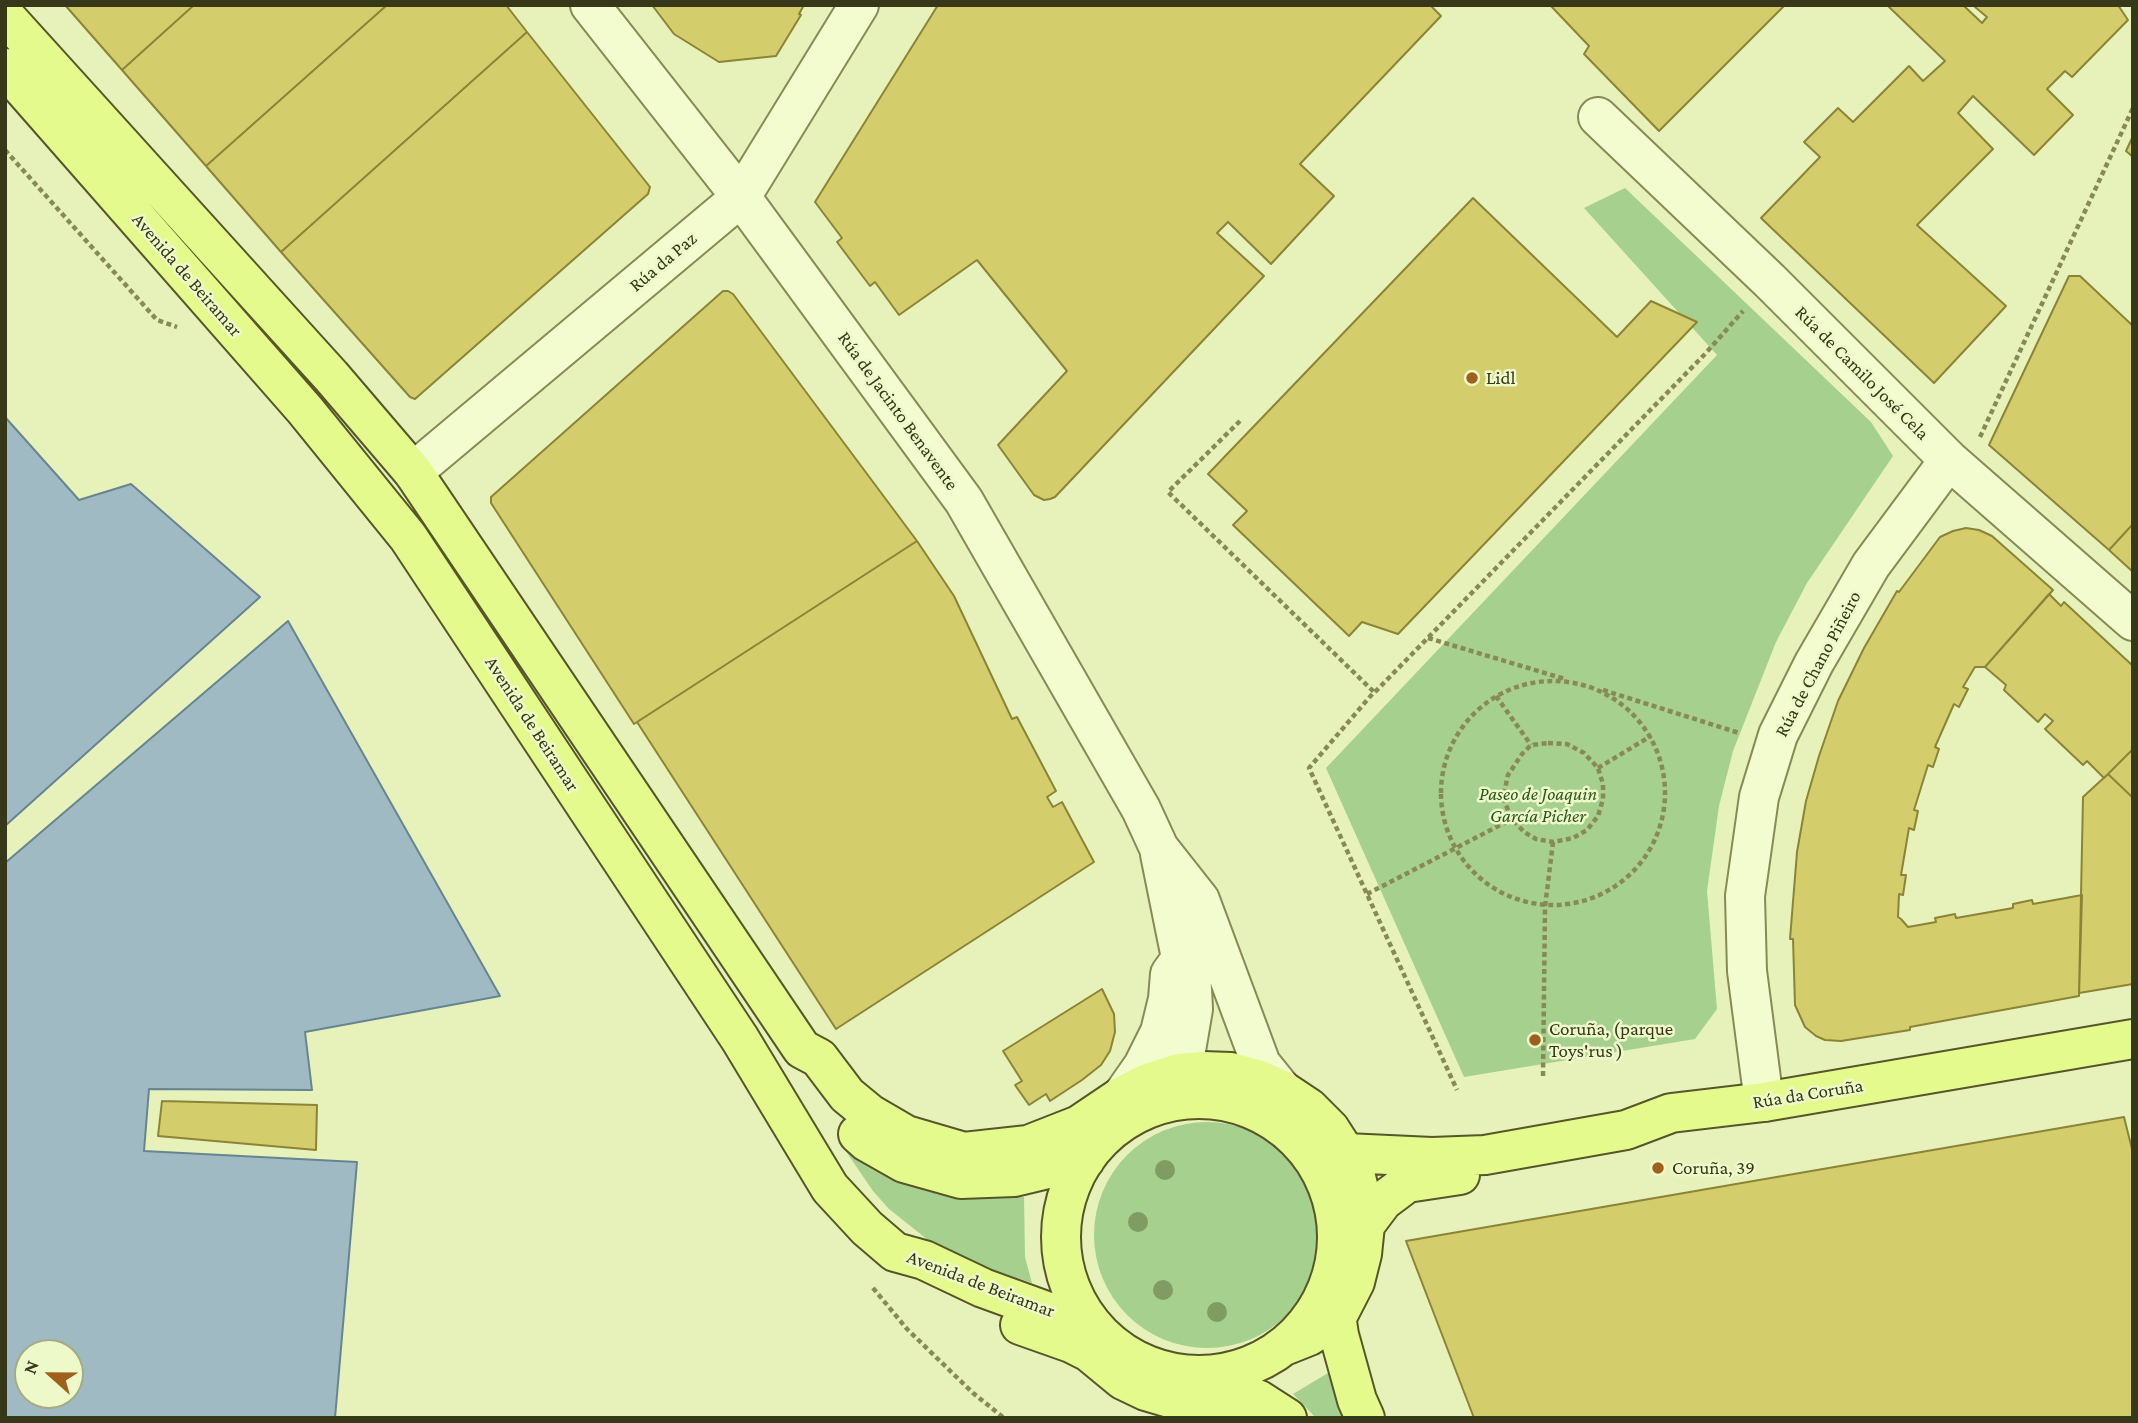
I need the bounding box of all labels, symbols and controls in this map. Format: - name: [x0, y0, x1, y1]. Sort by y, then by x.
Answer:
- street label: Avenida de Beiramar: [127, 208, 247, 342]
- street label: Rúa da Paz: [625, 227, 701, 297]
- street label: Rúa de Camilo José Cela: [1790, 301, 1934, 445]
- street label: Rúa de Jacinto Benavente: [833, 327, 963, 495]
- place label: Lidl: [1486, 367, 1515, 389]
- marker: Lidl: [1464, 370, 1480, 386]
- street label: Rúa de Chano Piñeiro: [1770, 587, 1866, 741]
- street label: Avenida de Beiramar: [480, 652, 584, 796]
- park label: Paseo de Joaquin García Picher: [1479, 783, 1597, 827]
- place label: Coruña, (parque Toys'rus ): [1549, 1018, 1673, 1062]
- marker: Coruña, (parque Toys'rus ): [1527, 1032, 1543, 1048]
- street label: Rúa da Coruña: [1751, 1074, 1865, 1114]
- place label: Coruña, 39: [1672, 1157, 1755, 1179]
- marker: Coruña, 39: [1650, 1160, 1666, 1176]
- street label: Avenida de Beiramar: [904, 1245, 1058, 1323]
- north arrow: [14, 1339, 84, 1409]
- text: N: [19, 1357, 43, 1377]

